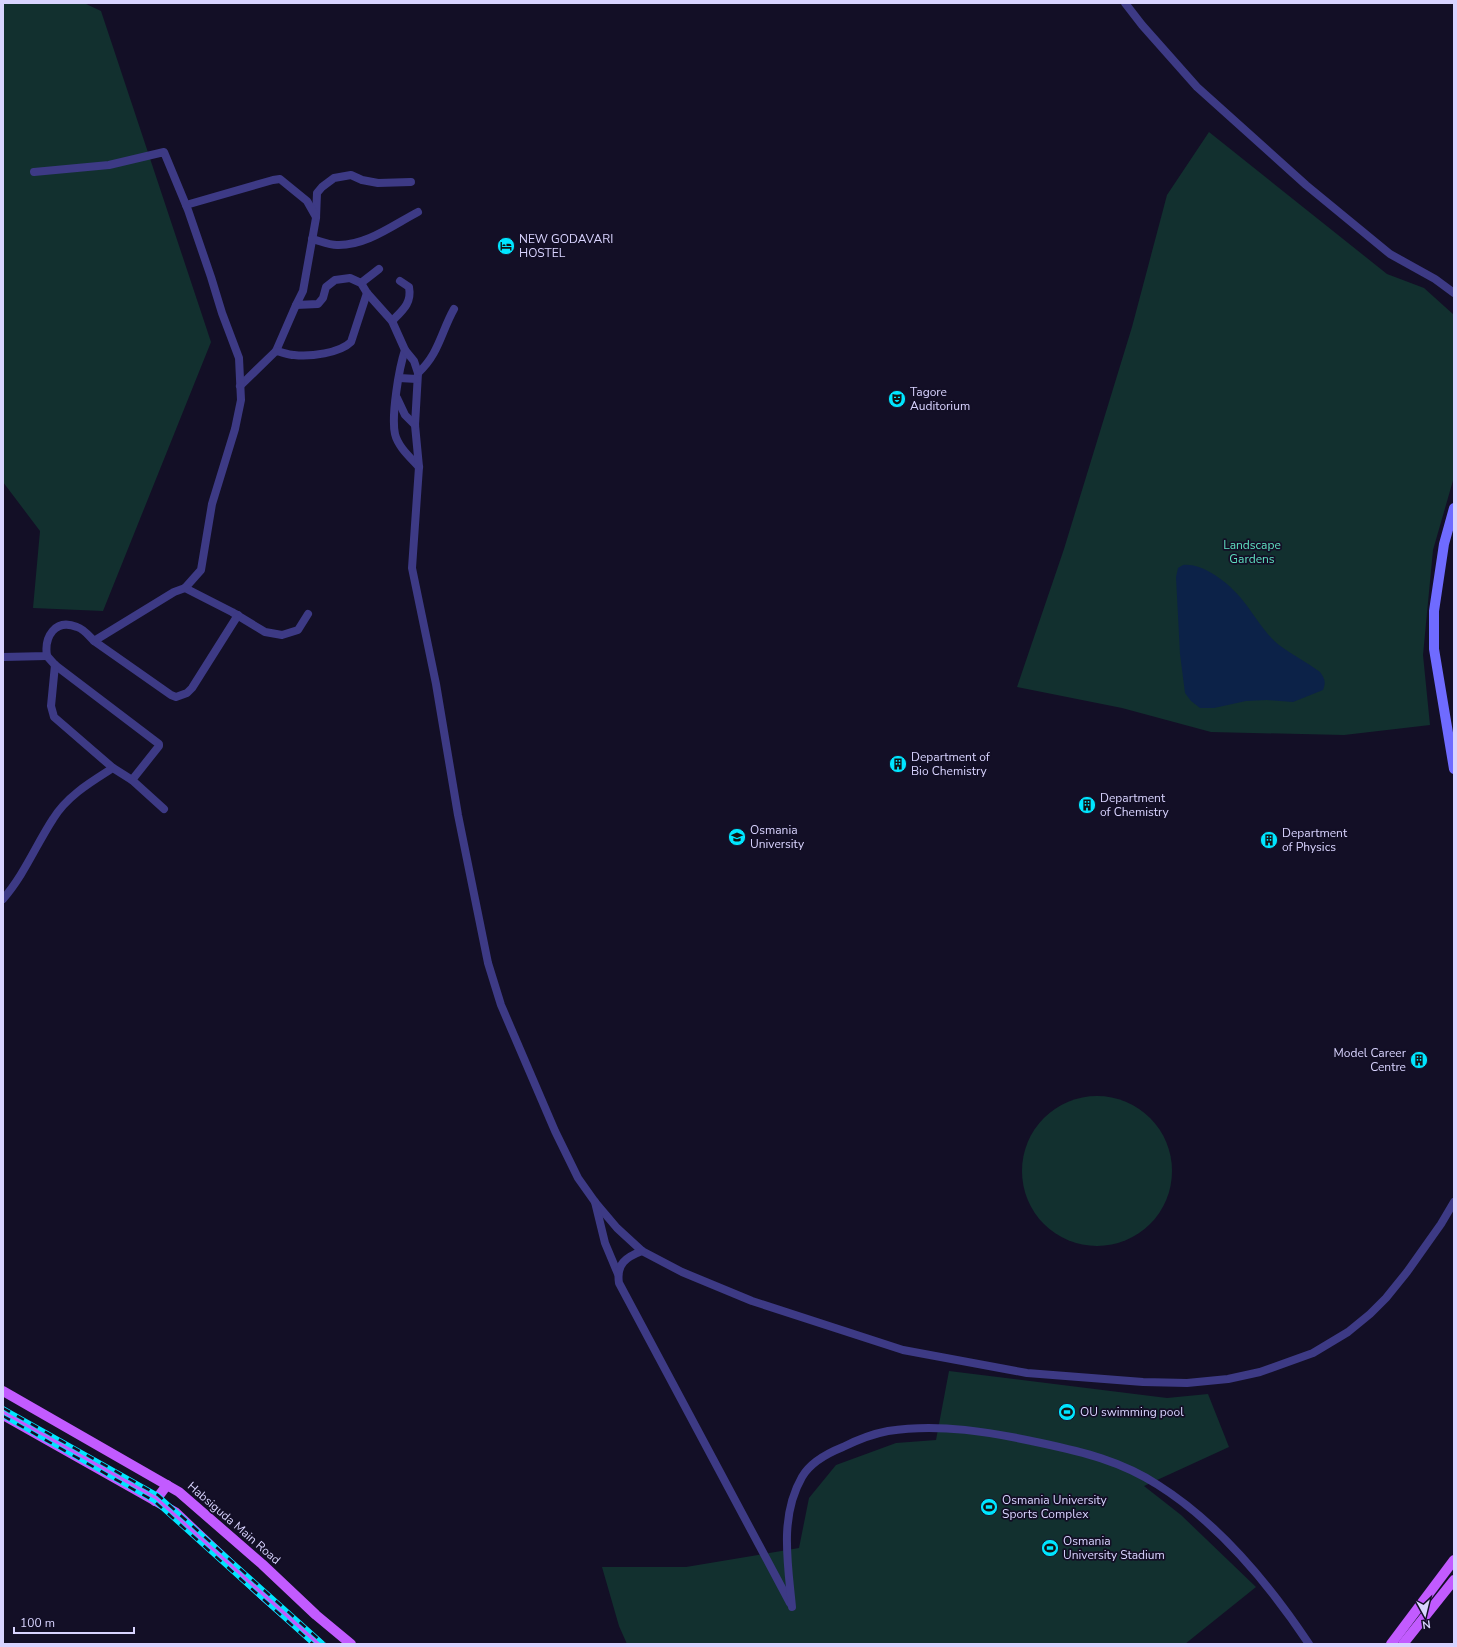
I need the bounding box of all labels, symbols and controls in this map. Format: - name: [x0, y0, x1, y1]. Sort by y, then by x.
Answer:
- place label: NEW GODAVARI HOSTEL: [519, 231, 613, 261]
- hotel icon: NEW GODAVARI HOSTEL: [496, 236, 516, 256]
- place label: Tagore Auditorium: [910, 384, 970, 414]
- theatre icon: Tagore Auditorium: [887, 389, 907, 409]
- park label: Landscape Gardens: [1223, 537, 1281, 567]
- place label: Department of Bio Chemistry: [911, 749, 991, 779]
- building icon: Department of Bio Chemistry: [888, 754, 908, 774]
- place label: Department of Chemistry: [1100, 790, 1170, 820]
- building icon: Department of Chemistry: [1077, 795, 1097, 815]
- place label: Osmania University: [750, 822, 805, 852]
- place label: Department of Physics: [1282, 825, 1348, 855]
- school or university icon: Osmania University: [727, 827, 747, 847]
- building icon: Department of Physics: [1259, 830, 1279, 850]
- place label: Model Career Centre: [1334, 1045, 1407, 1075]
- building icon: Model Career Centre: [1409, 1050, 1429, 1070]
- sports icon: OU swimming pool: [1057, 1402, 1077, 1422]
- place label: OU swimming pool: [1080, 1404, 1184, 1420]
- street label: Habsiguda Main Road: [184, 1478, 284, 1568]
- place label: Osmania University Sports Complex: [1002, 1492, 1108, 1522]
- sports icon: Osmania University Sports Complex: [979, 1497, 999, 1517]
- place label: Osmania University Stadium: [1063, 1533, 1165, 1563]
- sports icon: Osmania University Stadium: [1040, 1538, 1060, 1558]
- north arrow: [1405, 1595, 1445, 1635]
- scale bar: [14, 1609, 134, 1635]
- text: 100 m: [20, 1615, 55, 1631]
- text: N: [1421, 1616, 1431, 1632]

